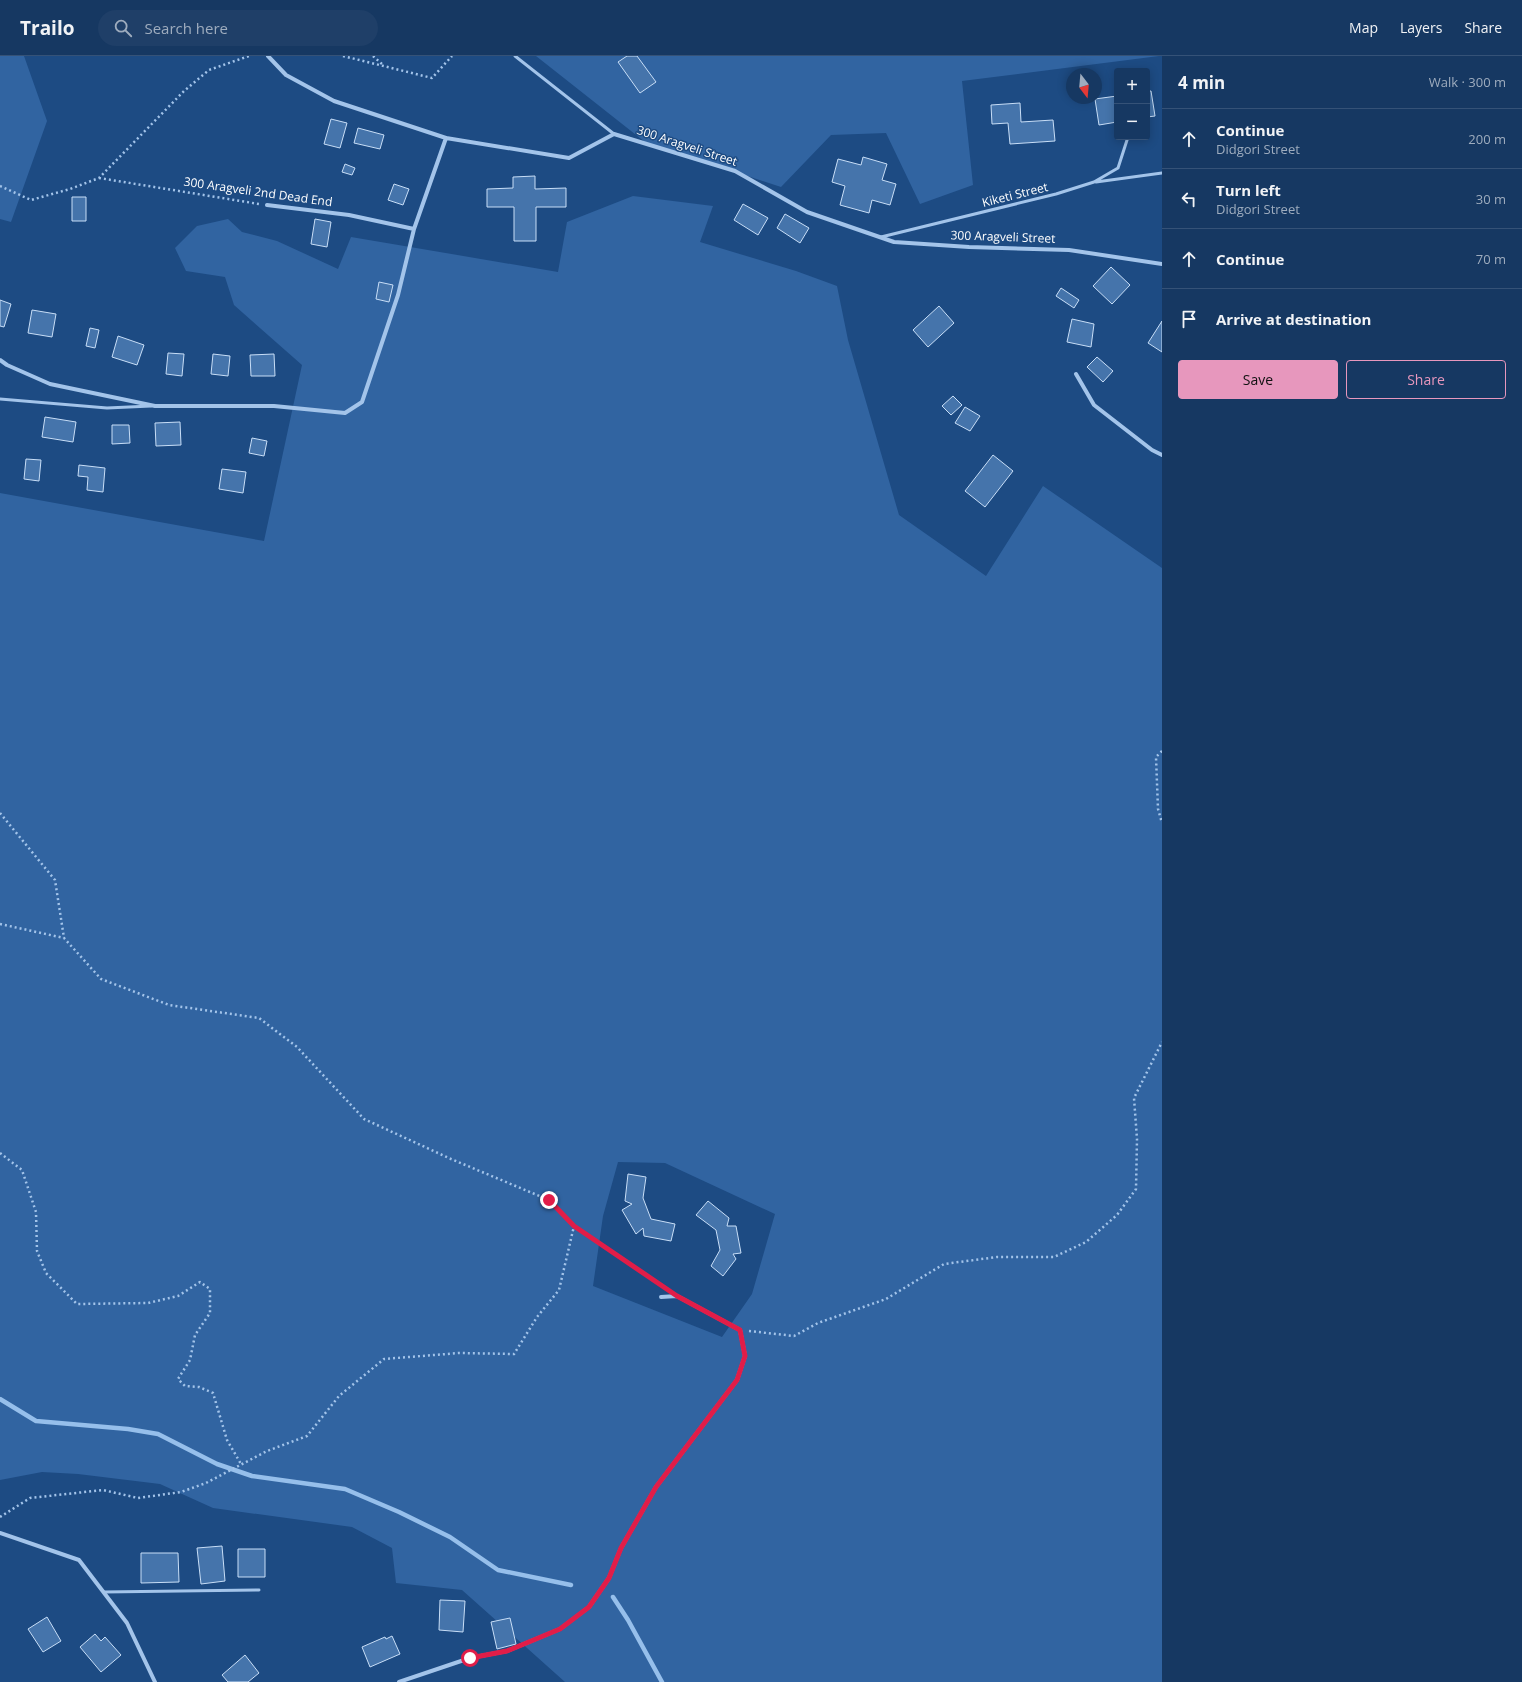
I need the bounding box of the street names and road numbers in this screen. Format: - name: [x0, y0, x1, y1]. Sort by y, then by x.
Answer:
- street label: 300 Aragveli Street: [635, 121, 740, 170]
- street label: 300 Aragveli 2nd Dead End: [183, 173, 333, 210]
- street label: Kiketi Street: [980, 178, 1050, 211]
- street label: 300 Aragveli Street: [950, 226, 1056, 247]

